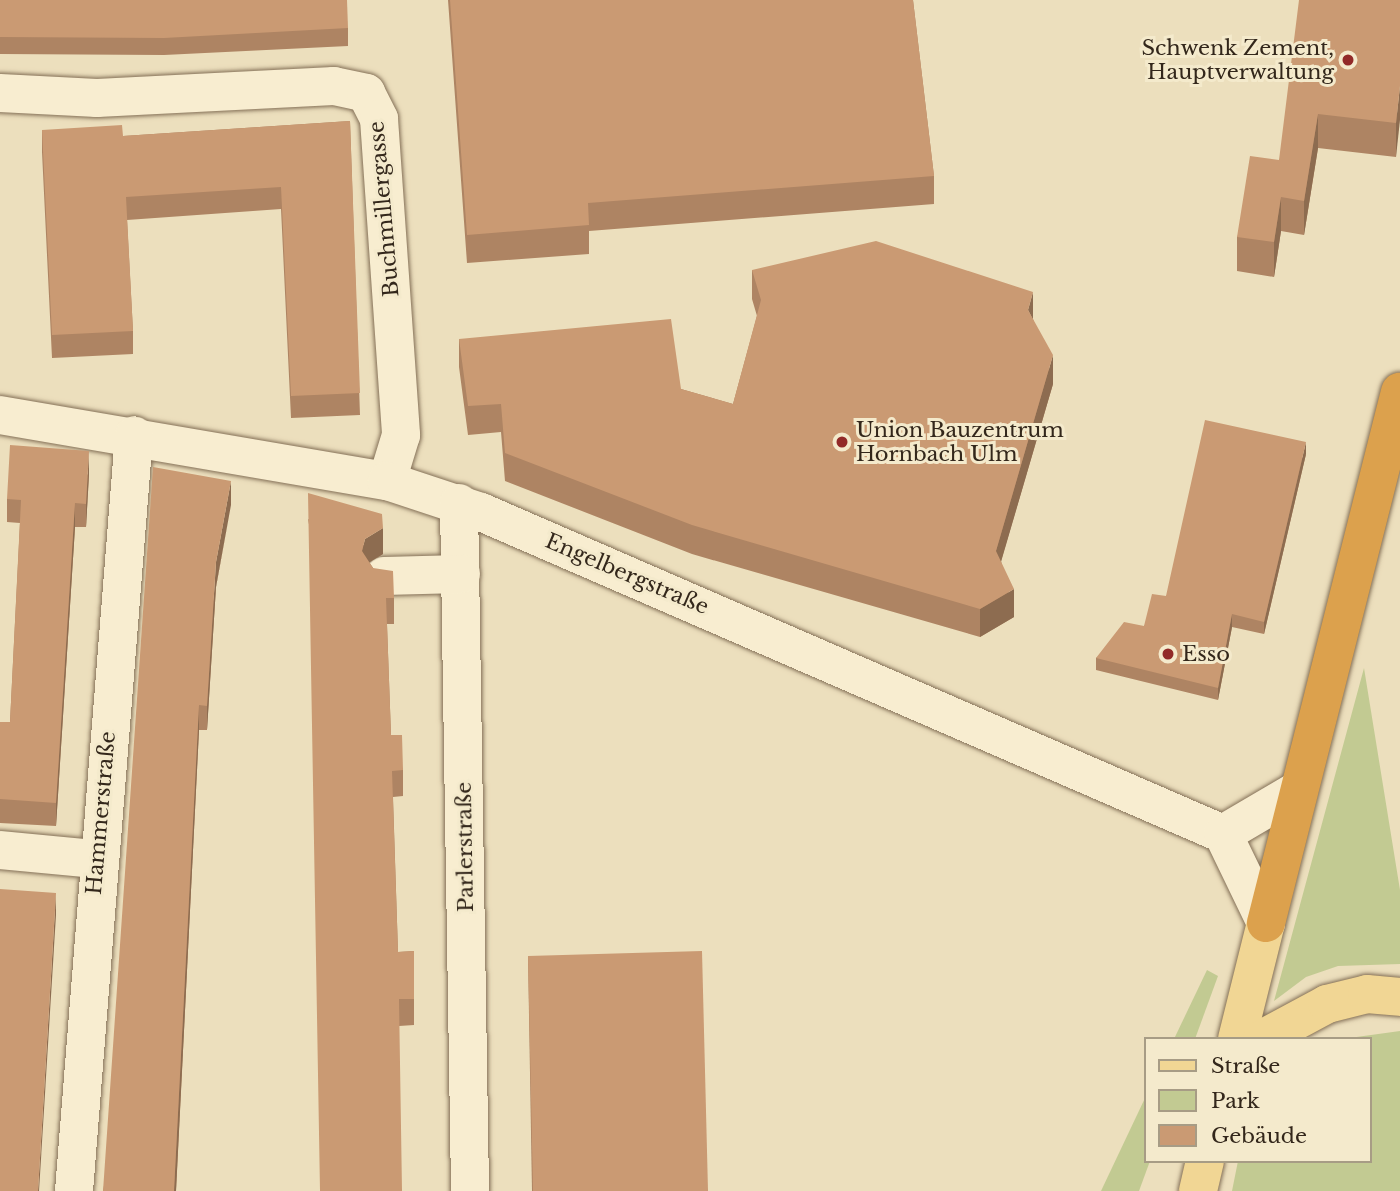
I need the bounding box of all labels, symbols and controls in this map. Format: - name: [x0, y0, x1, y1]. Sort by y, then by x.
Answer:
- place label: Schwenk Zement, Hauptverwaltung: [1141, 35, 1334, 85]
- marker: Schwenk Zement, Hauptverwaltung: [1340, 52, 1356, 68]
- street label: Buchmillergasse: [364, 120, 404, 298]
- place label: Union Bauzentrum Hornbach Ulm: [856, 417, 1064, 467]
- marker: Union Bauzentrum Hornbach Ulm: [834, 434, 850, 450]
- street label: Engelbergstraße: [542, 528, 712, 620]
- place label: Esso: [1182, 641, 1230, 667]
- marker: Esso: [1160, 646, 1176, 662]
- street label: Hammerstraße: [81, 730, 121, 896]
- street label: Parlerstraße: [451, 782, 479, 912]
- legend: [1144, 1037, 1372, 1163]
- text: Straße: [1211, 1053, 1280, 1079]
- text: Park: [1211, 1088, 1260, 1114]
- text: Gebäude: [1211, 1123, 1307, 1149]

